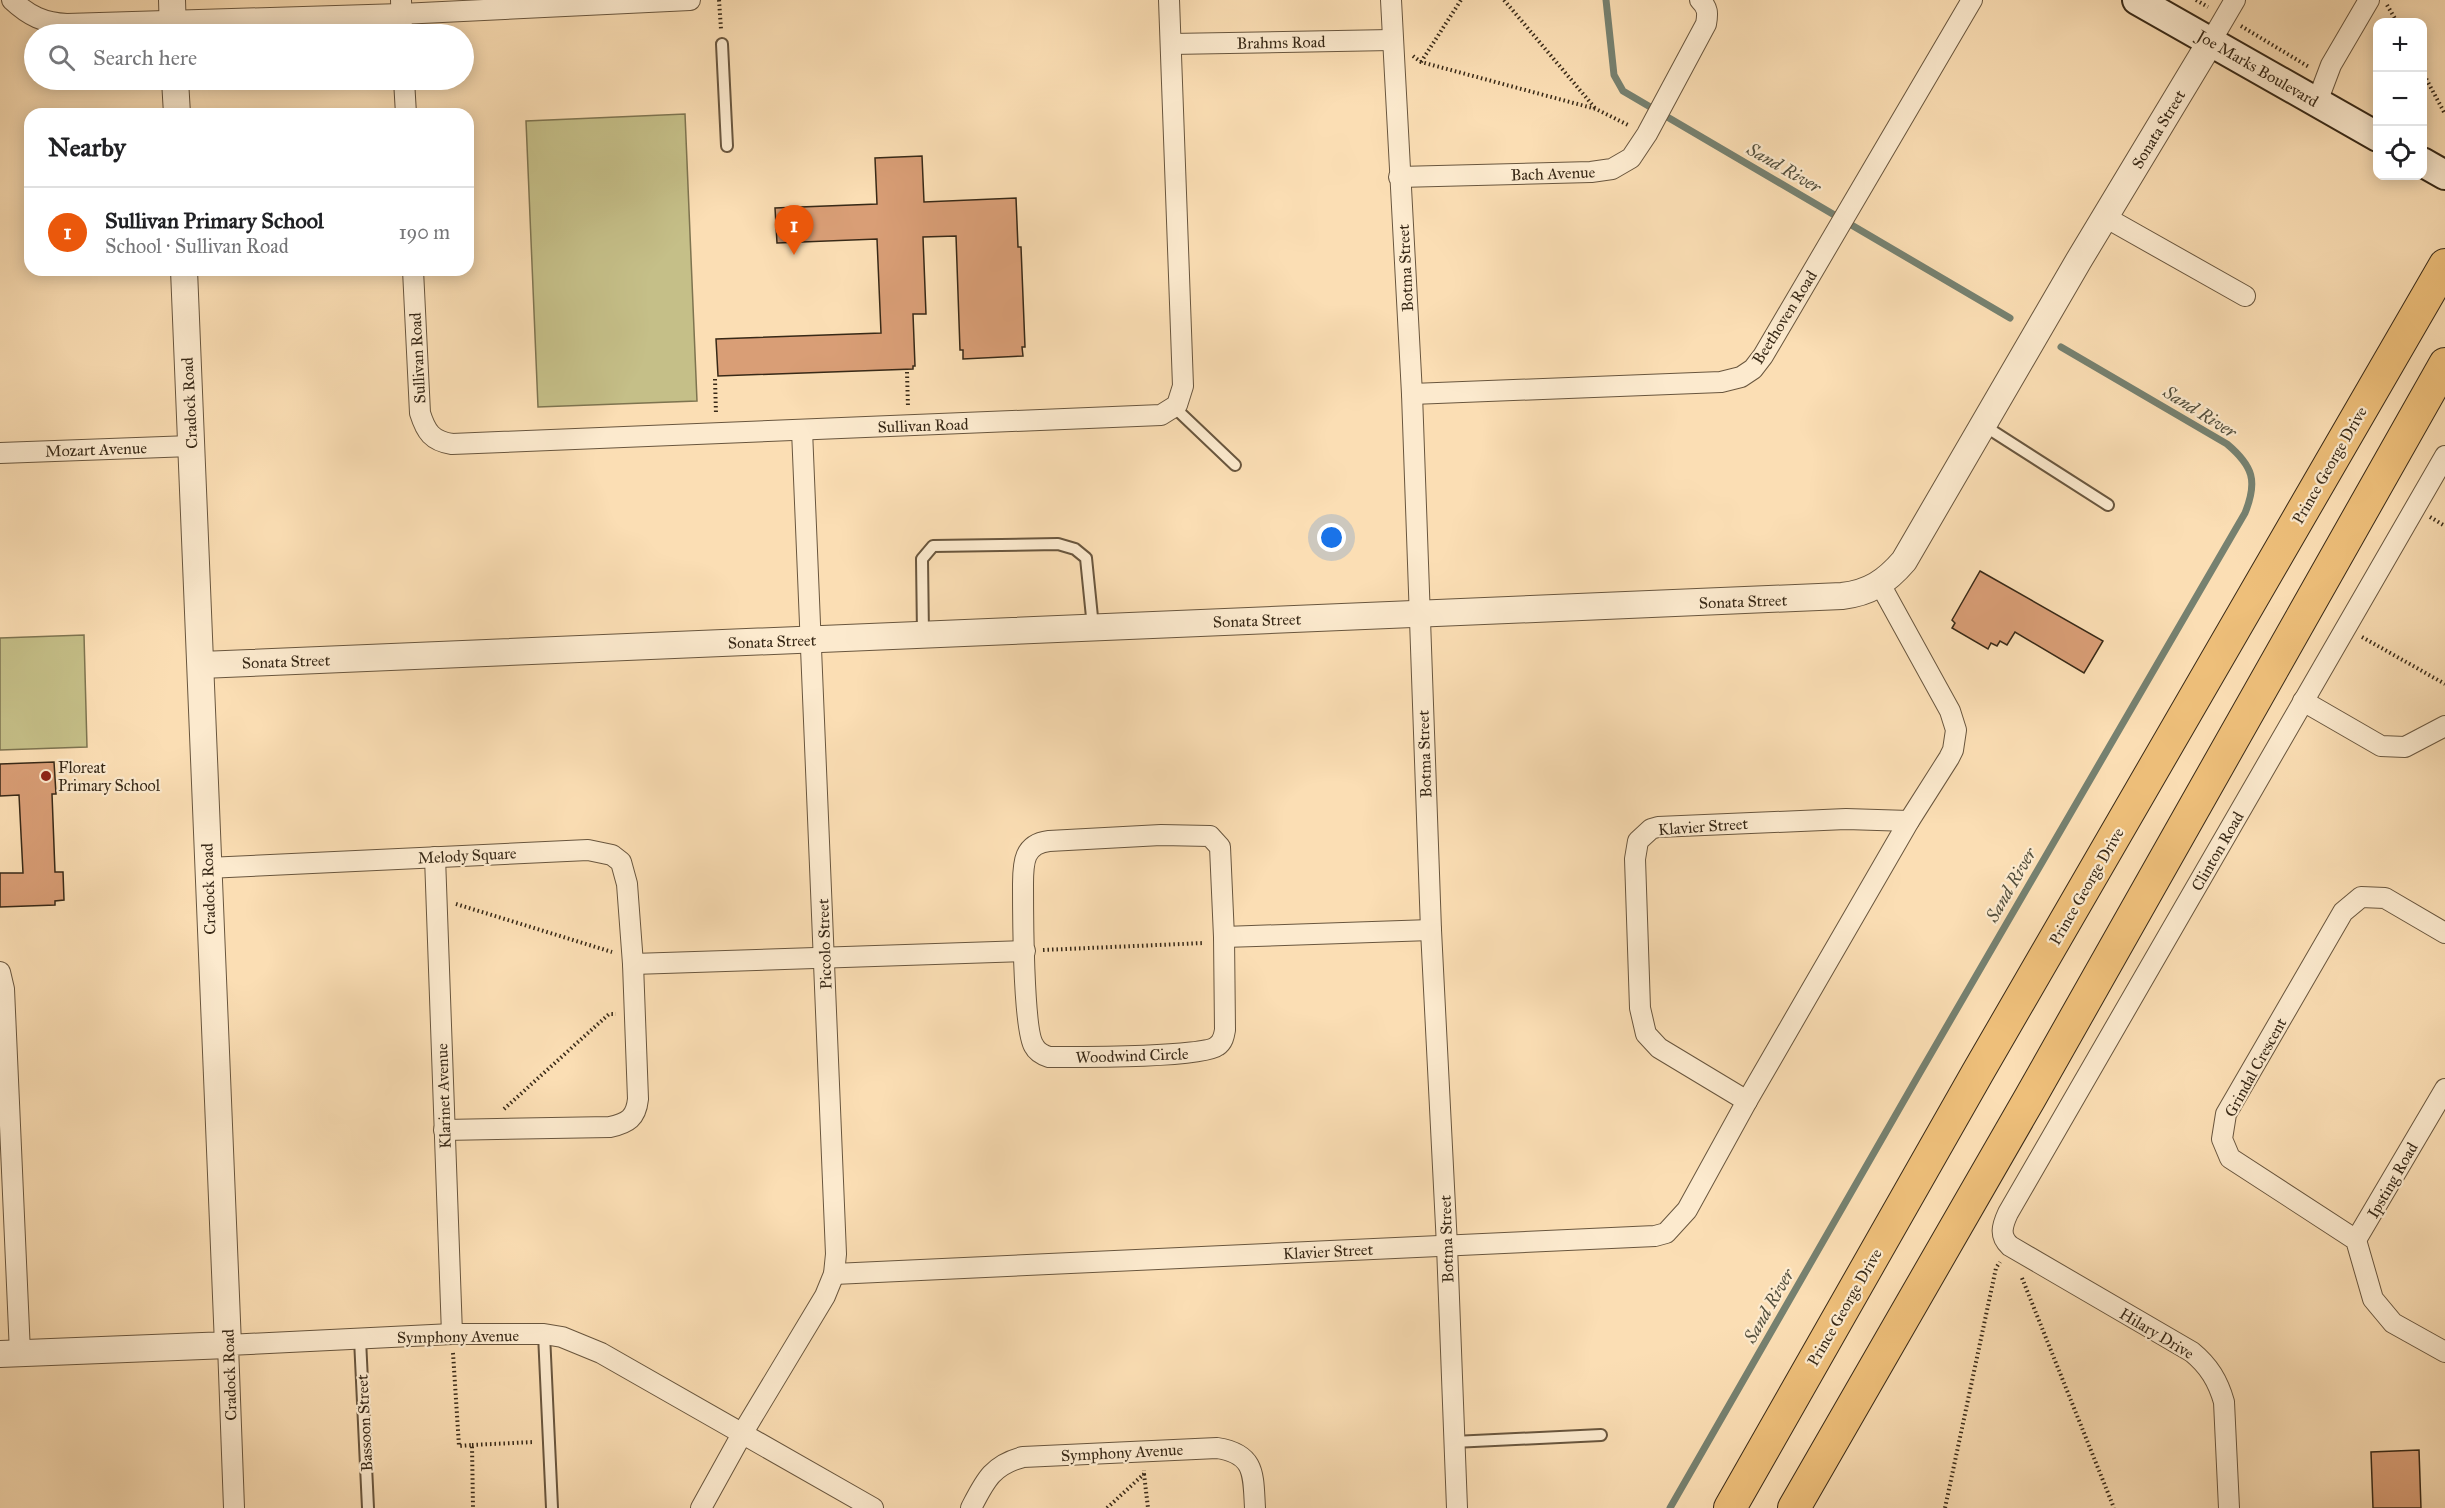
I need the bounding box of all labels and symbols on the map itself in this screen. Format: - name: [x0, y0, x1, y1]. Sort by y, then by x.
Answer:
- street label: Joe Marks Boulevard: [2192, 25, 2322, 112]
- street label: Brahms Road: [1236, 32, 1326, 53]
- street label: Sonata Street: [2128, 86, 2190, 172]
- water label: Sand River: [1742, 137, 1826, 199]
- street label: Bach Avenue: [1510, 163, 1596, 184]
- pin: 1: [774, 206, 814, 255]
- street label: Botma Street: [1394, 223, 1417, 312]
- street label: Beethoven Road: [1748, 267, 1821, 368]
- street label: Sullivan Road: [406, 312, 429, 404]
- street label: Cradock Road: [178, 357, 201, 449]
- water label: Sand River: [2159, 380, 2242, 444]
- street label: Prince George Drive: [2288, 403, 2372, 528]
- street label: Sullivan Road: [877, 414, 969, 437]
- street label: Mozart Avenue: [45, 438, 148, 461]
- your location: [1317, 523, 1346, 552]
- street label: Sonata Street: [1699, 590, 1788, 613]
- street label: Sonata Street: [1213, 609, 1302, 632]
- street label: Sonata Street: [728, 630, 817, 653]
- street label: Sonata Street: [242, 650, 331, 673]
- street label: Botma Street: [1413, 709, 1436, 798]
- place label: Floreat Primary School: [58, 758, 161, 795]
- marker: Floreat Primary School: [39, 769, 53, 783]
- street label: Clinton Road: [2187, 808, 2248, 894]
- street label: Klavier Street: [1657, 814, 1749, 839]
- street label: Prince George Drive: [2045, 824, 2129, 949]
- street label: Cradock Road: [197, 843, 220, 935]
- street label: Melody Square: [417, 843, 517, 869]
- water label: Sand River: [1980, 843, 2042, 927]
- street label: Piccolo Street: [813, 898, 836, 990]
- street label: Grindal Crescent: [2220, 1014, 2291, 1120]
- street label: Klarinet Avenue: [432, 1043, 455, 1149]
- street label: Woodwind Circle: [1075, 1044, 1189, 1067]
- street label: Ipsting Road: [2363, 1139, 2423, 1222]
- street label: Botma Street: [1435, 1194, 1458, 1283]
- street label: Klavier Street: [1282, 1240, 1374, 1263]
- street label: Prince George Drive: [1803, 1245, 1887, 1370]
- water label: Sand River: [1738, 1264, 1800, 1348]
- street label: Hilary Drive: [2116, 1304, 2198, 1363]
- street label: Symphony Avenue: [397, 1326, 520, 1347]
- street label: Cradock Road: [218, 1329, 241, 1421]
- street label: Bassoon Street: [352, 1374, 377, 1472]
- street label: Symphony Avenue: [1060, 1440, 1184, 1465]

